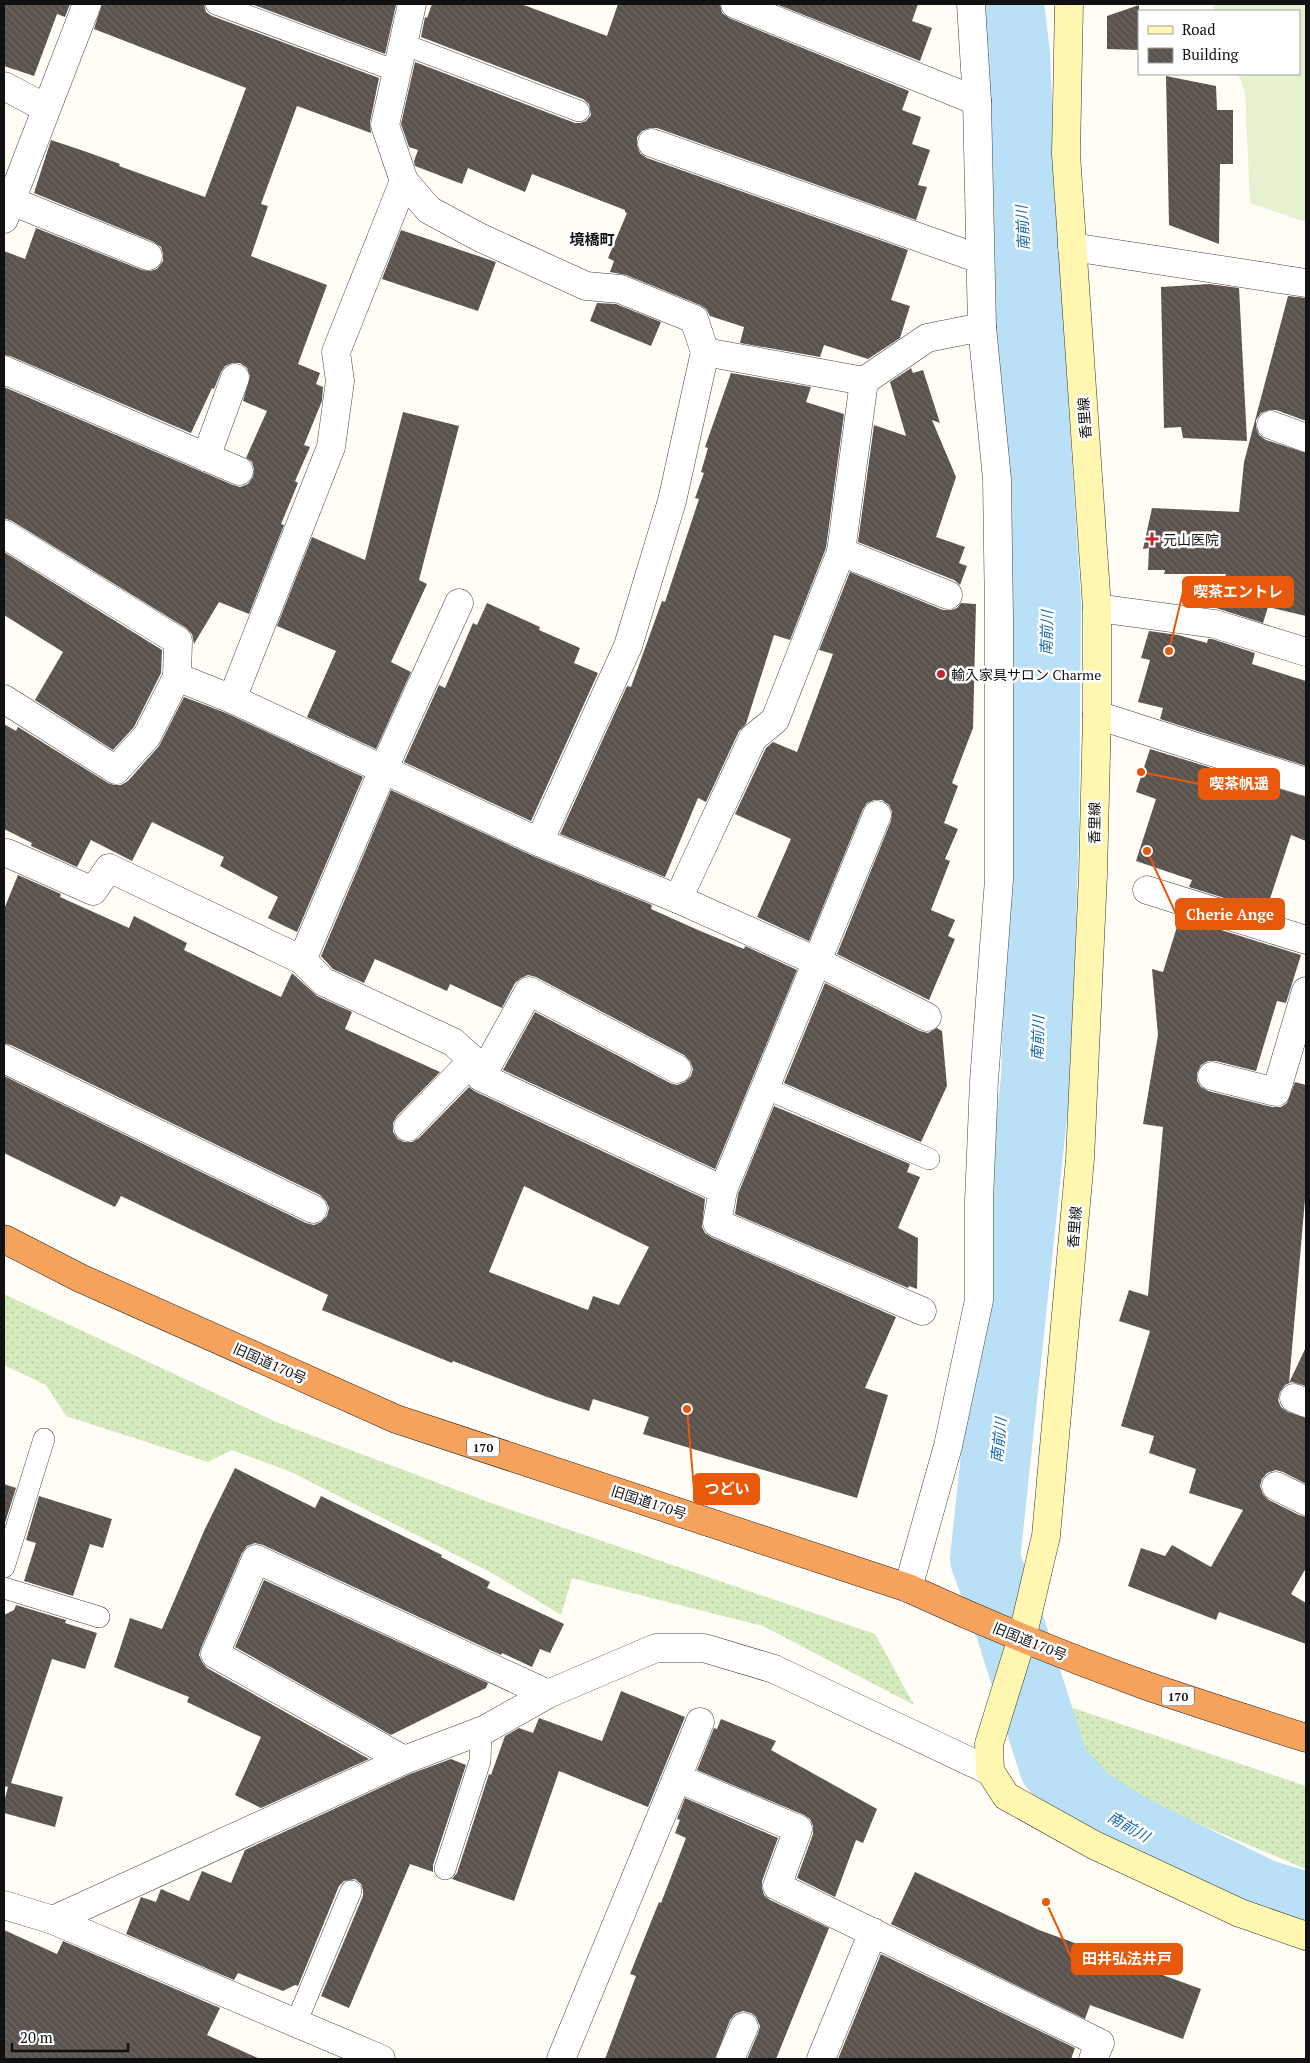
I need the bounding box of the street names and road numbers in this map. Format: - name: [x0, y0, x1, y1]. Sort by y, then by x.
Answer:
- street label: 香里線: [1073, 396, 1095, 440]
- street label: 香里線: [1084, 802, 1104, 844]
- street label: 香里線: [1063, 1205, 1085, 1249]
- street label: 旧国道170号: [230, 1338, 310, 1388]
- road number: 170: [467, 1438, 499, 1456]
- street label: 旧国道170号: [609, 1481, 689, 1523]
- street label: 旧国道170号: [990, 1618, 1070, 1664]
- road number: 170: [1162, 1686, 1194, 1705]

